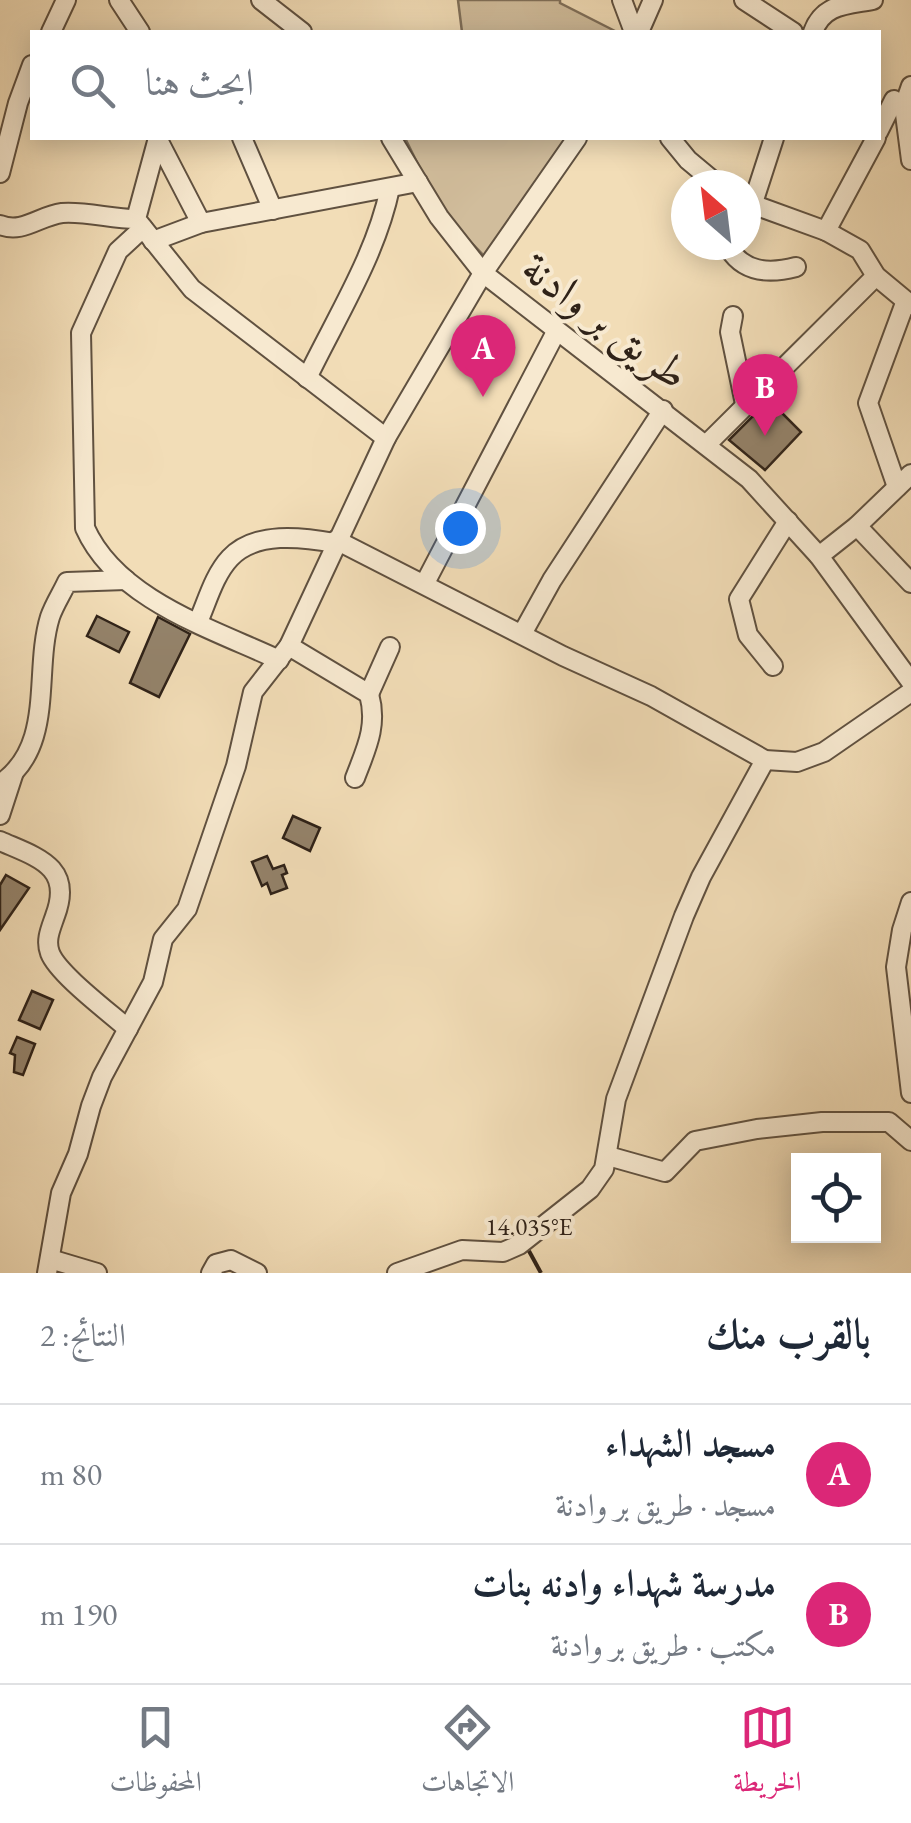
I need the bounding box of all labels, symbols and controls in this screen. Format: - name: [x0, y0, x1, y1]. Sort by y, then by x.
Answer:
- search box: [30, 30, 881, 140]
- text: ابحث هنا: [145, 57, 254, 106]
- icon: search: [65, 58, 120, 113]
- north arrow: [671, 170, 761, 260]
- street label: طريق بر وادنة: [511, 238, 701, 402]
- pin: A: [450, 314, 516, 397]
- pin: B: [732, 354, 798, 436]
- your location: [435, 503, 486, 554]
- map controls: [791, 1153, 881, 1243]
- button: locate: [791, 1153, 881, 1243]
- text: 14.035°E: [485, 1210, 573, 1242]
- text: بالقرب منك: [706, 1306, 871, 1361]
- text: النتائج: 2: [40, 1314, 126, 1356]
- text: مسجد الشهداء: [605, 1418, 776, 1467]
- text: 80 m: [40, 1453, 102, 1495]
- text: A: [827, 1453, 850, 1495]
- text: مسجد · طريق بر وادنة: [555, 1484, 776, 1526]
- text: مدرسة شهداء وادنه بنات: [472, 1558, 776, 1607]
- text: 190 m: [40, 1593, 117, 1635]
- text: B: [828, 1593, 849, 1635]
- text: مكتب · طريق بر وادنة: [551, 1624, 776, 1666]
- tab: المحفوظات: [110, 1700, 202, 1809]
- tab: الاتجاهات: [421, 1700, 514, 1809]
- tab: الخريطة: [733, 1700, 801, 1809]

